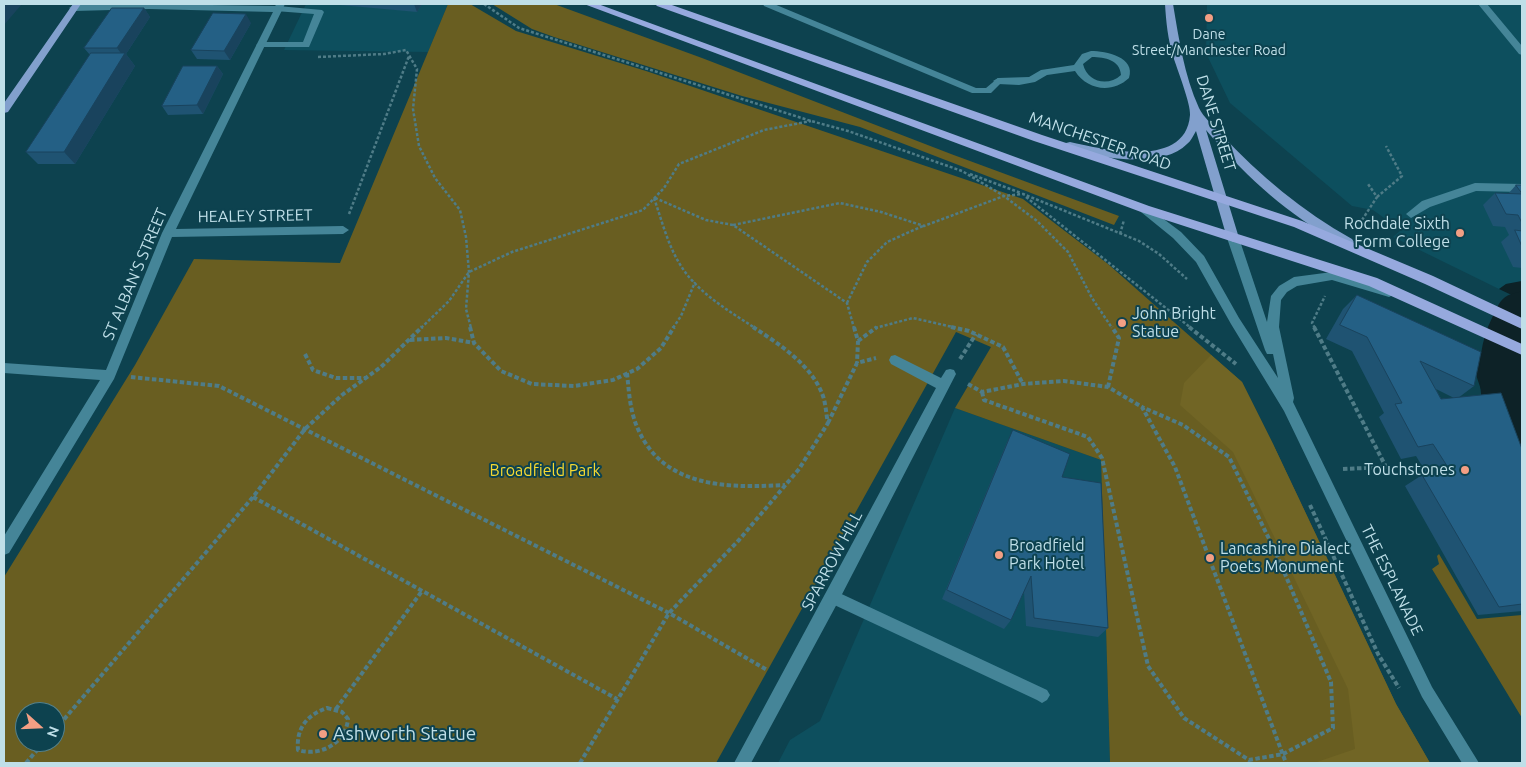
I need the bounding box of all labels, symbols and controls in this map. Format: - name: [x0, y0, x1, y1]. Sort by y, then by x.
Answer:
- marker: Dane Street/Manchester Road: [1203, 12, 1215, 24]
- place label: Dane Street/Manchester Road: [1132, 26, 1286, 58]
- street label: DANE STREET: [1192, 73, 1240, 173]
- street label: MANCHESTER ROAD: [1026, 108, 1174, 174]
- street label: ST ALBAN'S STREET: [99, 205, 171, 343]
- street label: HEALEY STREET: [197, 205, 313, 227]
- place label: Rochdale Sixth Form College: [1344, 214, 1450, 252]
- marker: Rochdale Sixth Form College: [1454, 227, 1466, 239]
- place label: John Bright Statue: [1132, 304, 1216, 342]
- marker: John Bright Statue: [1116, 317, 1128, 329]
- place label: Touchstones: [1364, 460, 1455, 480]
- park label: Broadfield Park: [490, 461, 600, 481]
- marker: Touchstones: [1459, 464, 1471, 476]
- street label: SPARROW HILL: [798, 508, 866, 614]
- street label: THE ESPLANADE: [1357, 522, 1427, 638]
- place label: Broadfield Park Hotel: [1009, 536, 1085, 574]
- place label: Lancashire Dialect Poets Monument: [1220, 539, 1350, 577]
- marker: Broadfield Park Hotel: [993, 549, 1005, 561]
- marker: Lancashire Dialect Poets Monument: [1204, 552, 1216, 564]
- north arrow: [15, 702, 65, 752]
- place label: Ashworth Statue: [333, 723, 476, 745]
- text: N: [44, 724, 62, 739]
- marker: Ashworth Statue: [317, 728, 329, 740]

